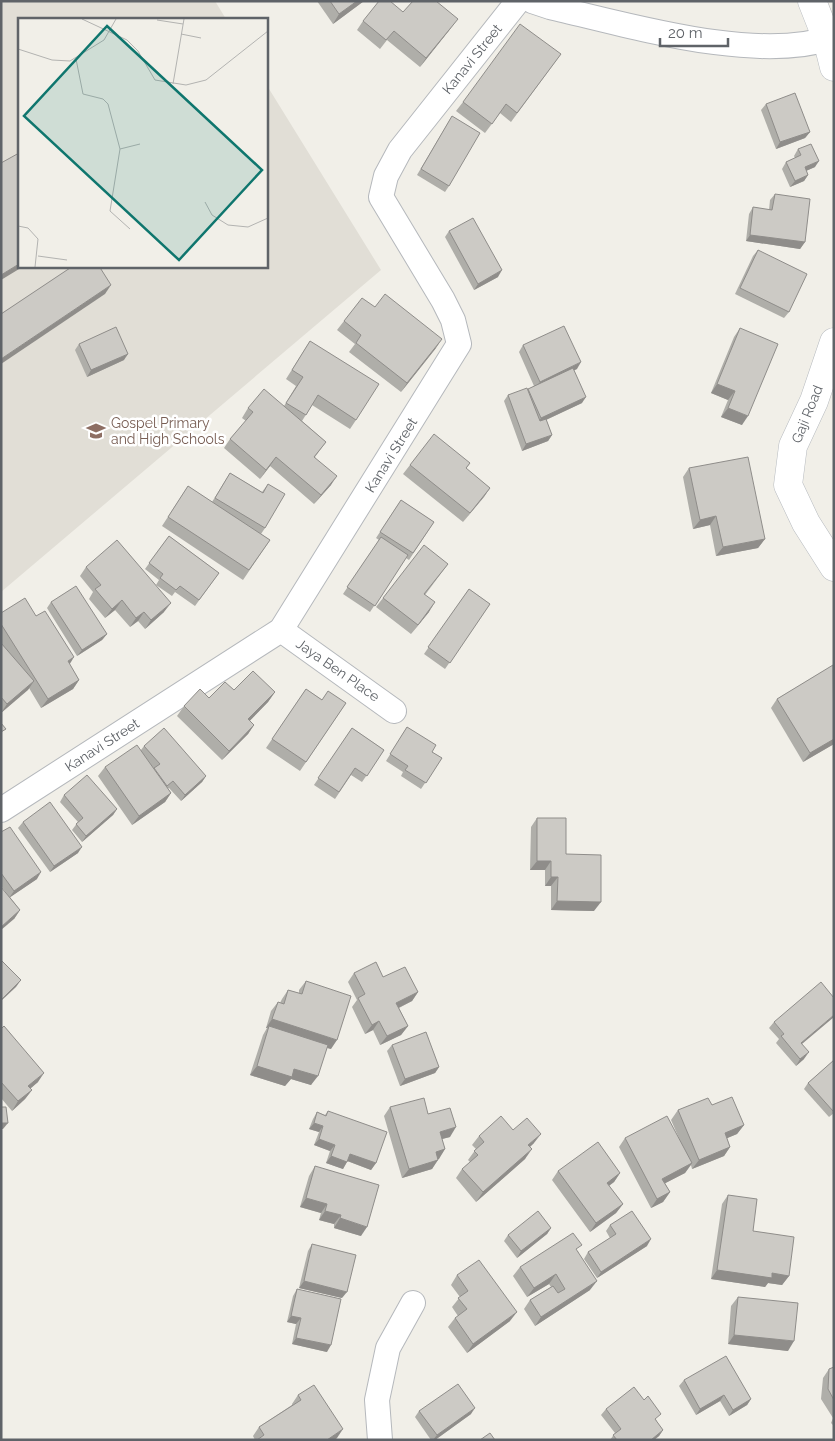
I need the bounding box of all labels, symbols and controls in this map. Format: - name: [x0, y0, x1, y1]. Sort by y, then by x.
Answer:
- scale bar: [660, 15, 728, 47]
- inset map: [18, 18, 268, 268]
- street label: Kanavi Street: [439, 21, 505, 97]
- text: 20 m: [668, 24, 703, 42]
- street label: Gaji Road: [788, 383, 826, 445]
- street label: Kanavi Street: [362, 414, 420, 495]
- place label: Gospel Primary and High Schools: [111, 415, 225, 447]
- school or university icon: Gospel Primary and High Schools: [85, 420, 107, 442]
- street label: Jaya Ben Place: [293, 635, 383, 705]
- street label: Kanavi Street: [62, 715, 142, 775]

